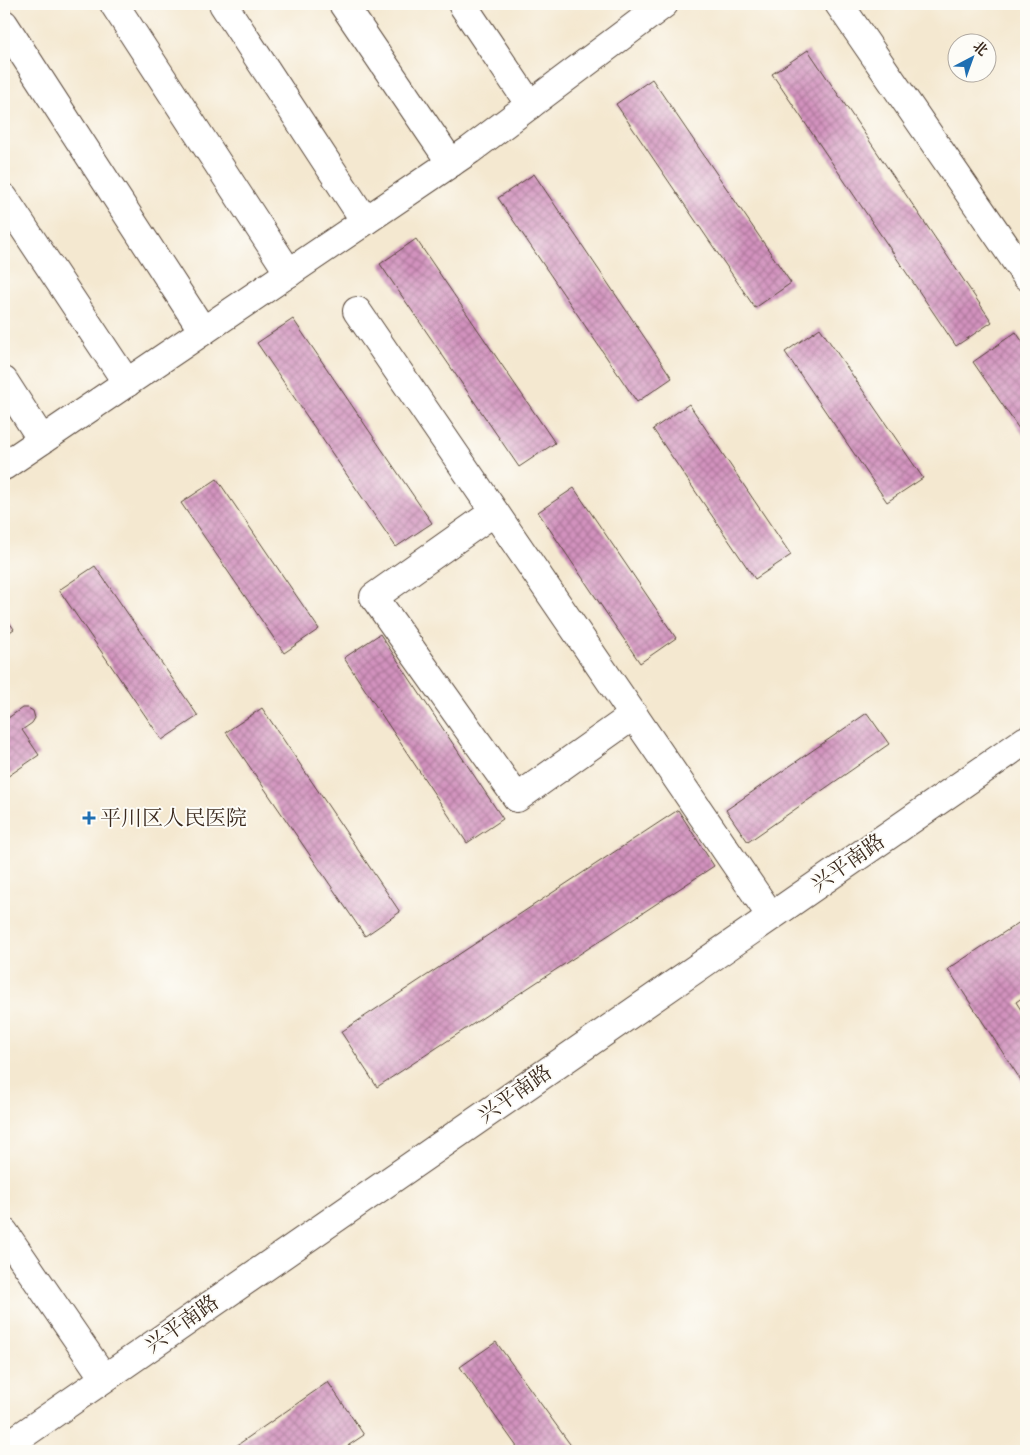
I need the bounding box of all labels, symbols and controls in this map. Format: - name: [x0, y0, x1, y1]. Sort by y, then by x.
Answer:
- north arrow: [948, 32, 998, 82]
- text: 北: [969, 37, 992, 60]
- place label: 平川区人民医院: [100, 804, 247, 833]
- marker: 平川区人民医院: [82, 811, 96, 825]
- street label: 兴平南路: [805, 827, 891, 899]
- street label: 兴平南路: [472, 1058, 558, 1130]
- street label: 兴平南路: [139, 1288, 225, 1360]

